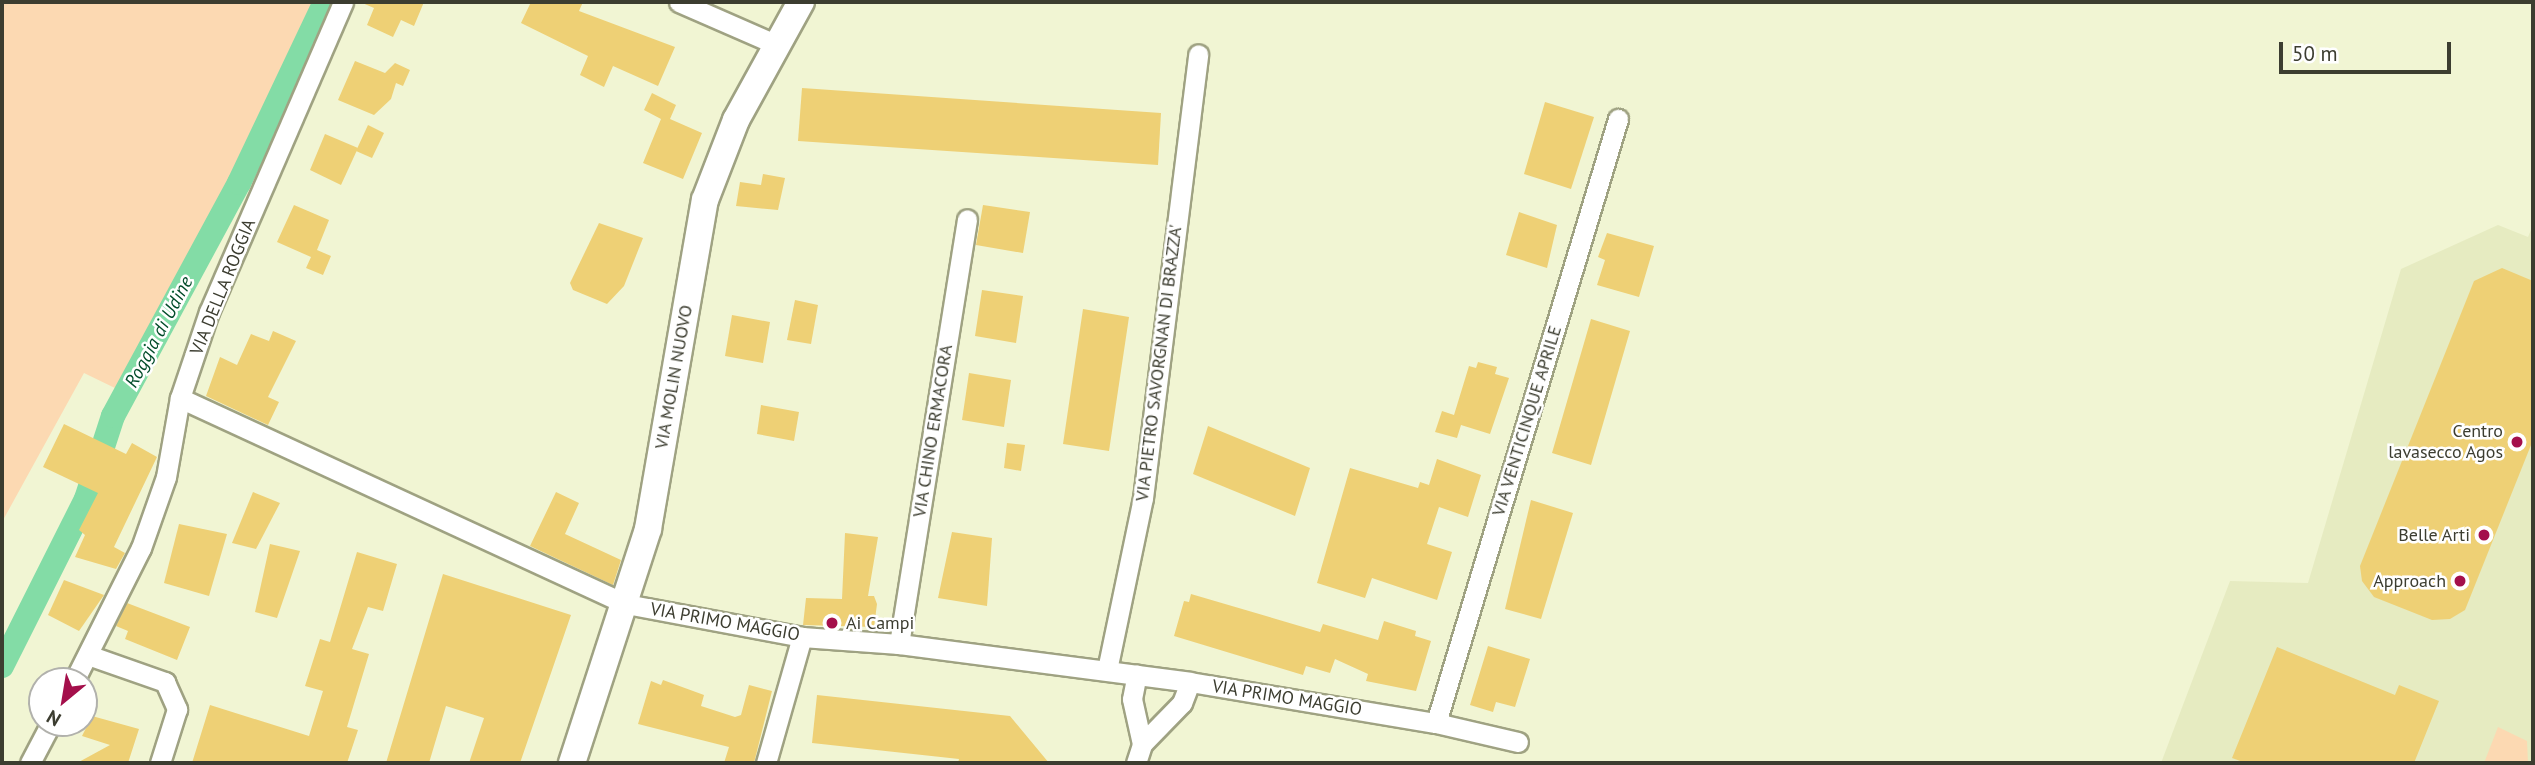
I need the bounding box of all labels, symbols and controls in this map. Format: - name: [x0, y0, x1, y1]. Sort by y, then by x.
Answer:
- scale bar: [2283, 28, 2454, 72]
- text: 50 m: [2292, 40, 2338, 67]
- street label: VIA DELLA ROGGIA: [186, 215, 260, 359]
- street label: VIA PIETRO SAVORGNAN DI BRAZZA': [1131, 223, 1187, 503]
- water label: Roggia di Udine: [120, 273, 198, 391]
- street label: VIA MOLIN NUOVO: [651, 303, 697, 451]
- street label: VIA VENTICINQUE APRILE: [1487, 322, 1567, 520]
- street label: VIA CHINO ERMACORA: [909, 343, 957, 519]
- place label: Centro lavasecco Agos: [2388, 421, 2503, 464]
- marker: Centro lavasecco Agos: [2509, 434, 2525, 450]
- place label: Belle Arti: [2398, 524, 2470, 546]
- marker: Belle Arti: [2476, 527, 2492, 543]
- place label: Approach: [2373, 570, 2446, 592]
- marker: Approach: [2452, 573, 2468, 589]
- street label: VIA PRIMO MAGGIO: [648, 598, 802, 646]
- place label: Ai Campi: [846, 612, 914, 634]
- marker: Ai Campi: [824, 615, 840, 631]
- north arrow: [28, 667, 98, 737]
- street label: VIA PRIMO MAGGIO: [1210, 675, 1364, 721]
- text: N: [42, 705, 65, 732]

